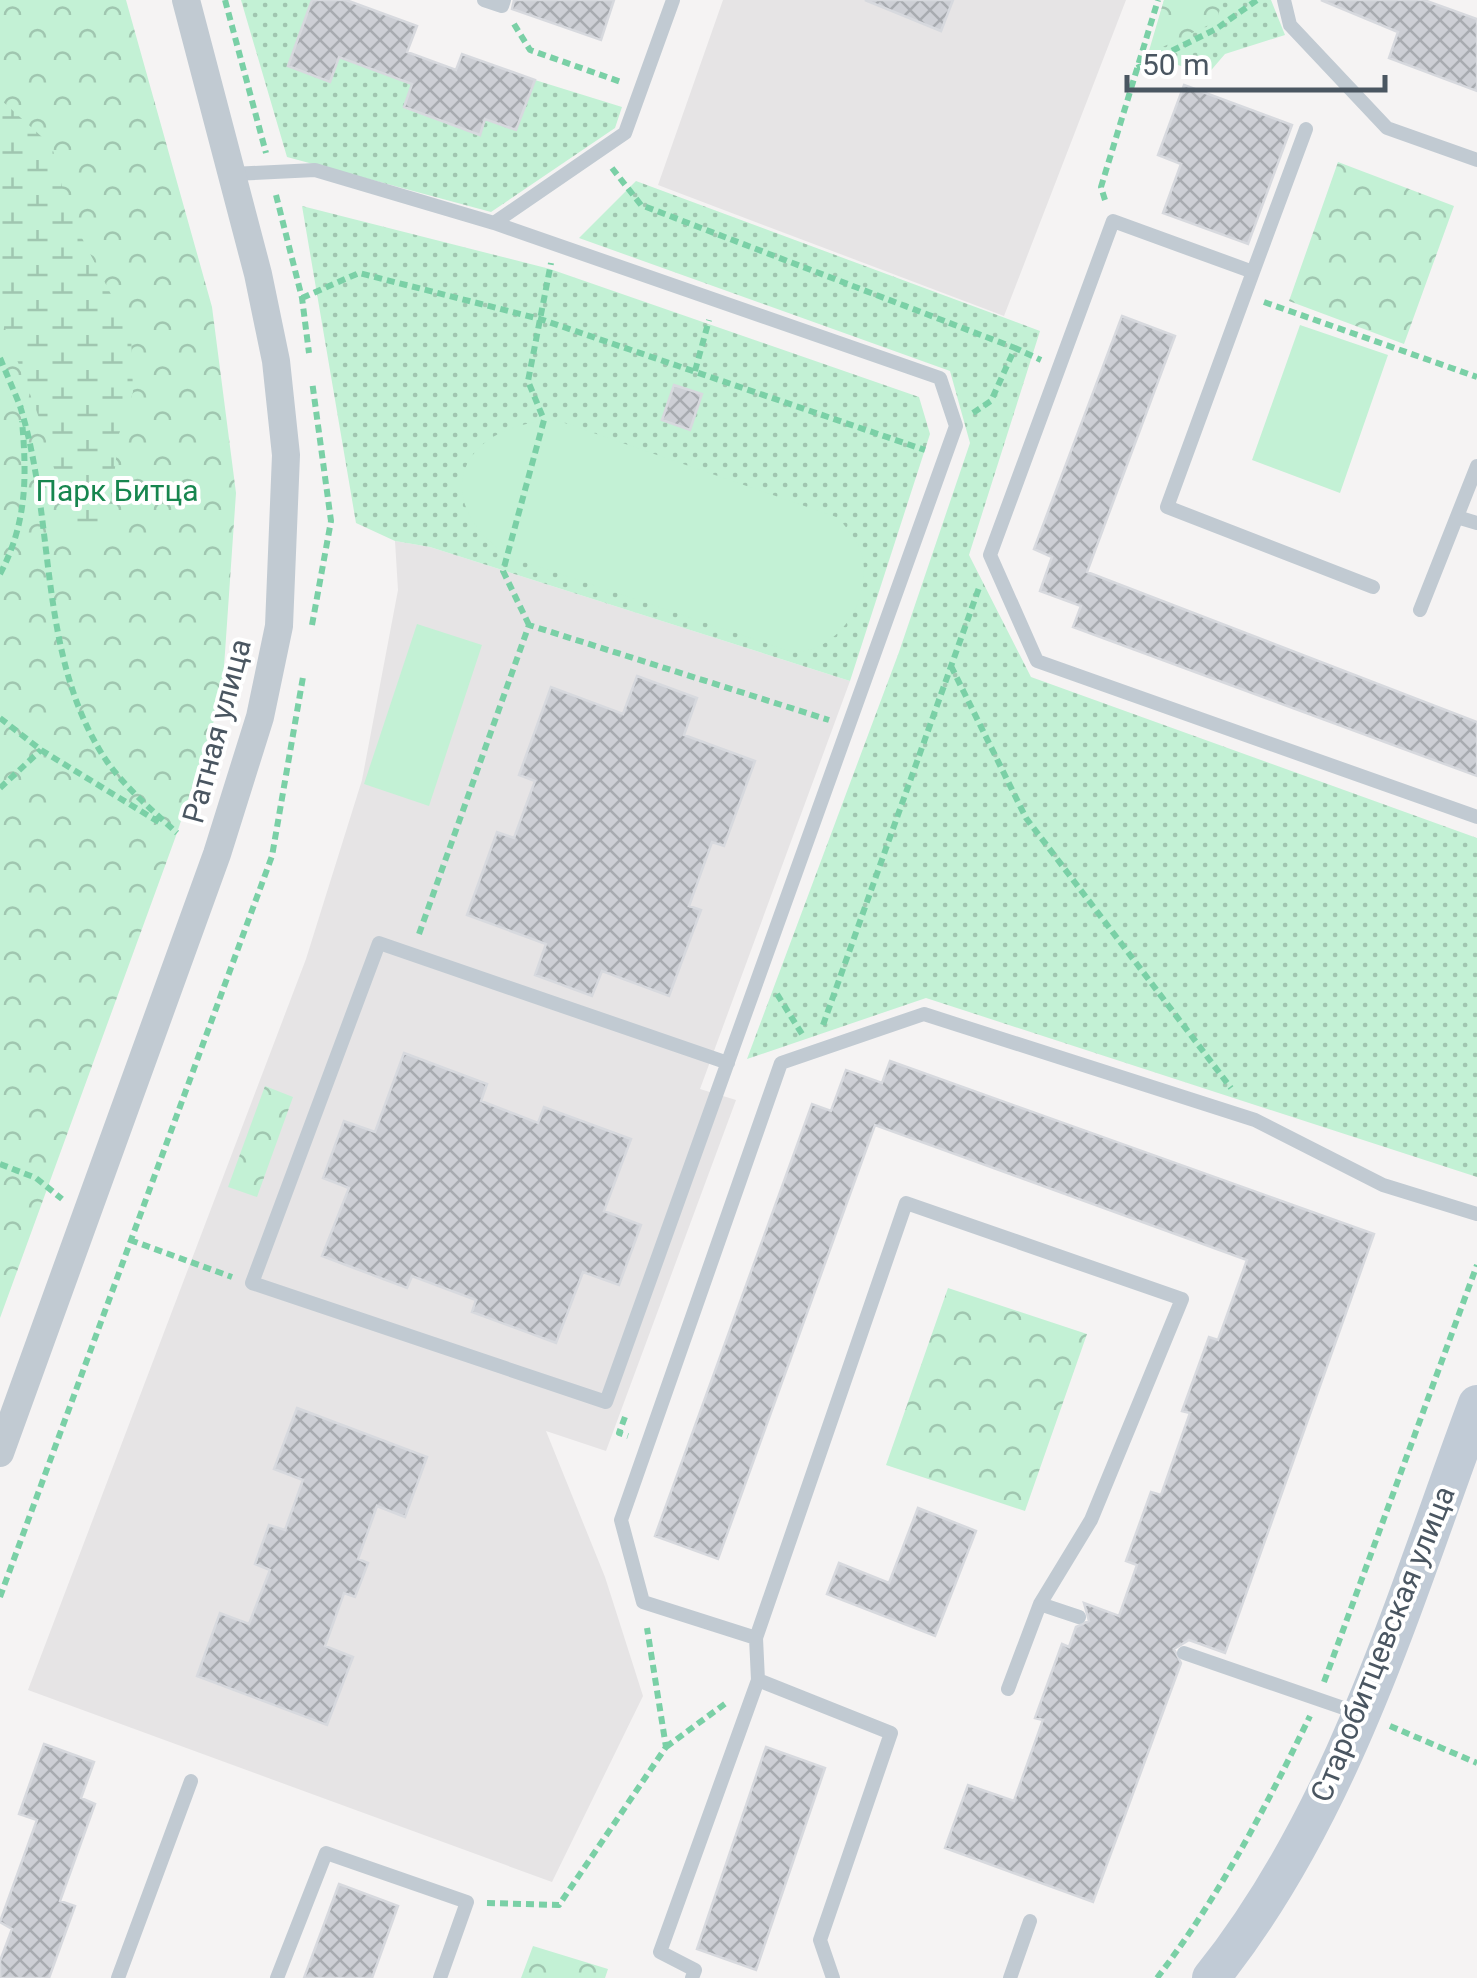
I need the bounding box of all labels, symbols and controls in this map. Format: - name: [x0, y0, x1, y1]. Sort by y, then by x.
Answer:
- scale bar: [1127, 30, 1384, 92]
- text: 50 m: [1142, 47, 1209, 82]
- park label: Парк Битца: [36, 473, 198, 508]
- street label: Ратная улица: [175, 635, 258, 827]
- street label: Старобитцевская улица: [1303, 1481, 1462, 1807]

